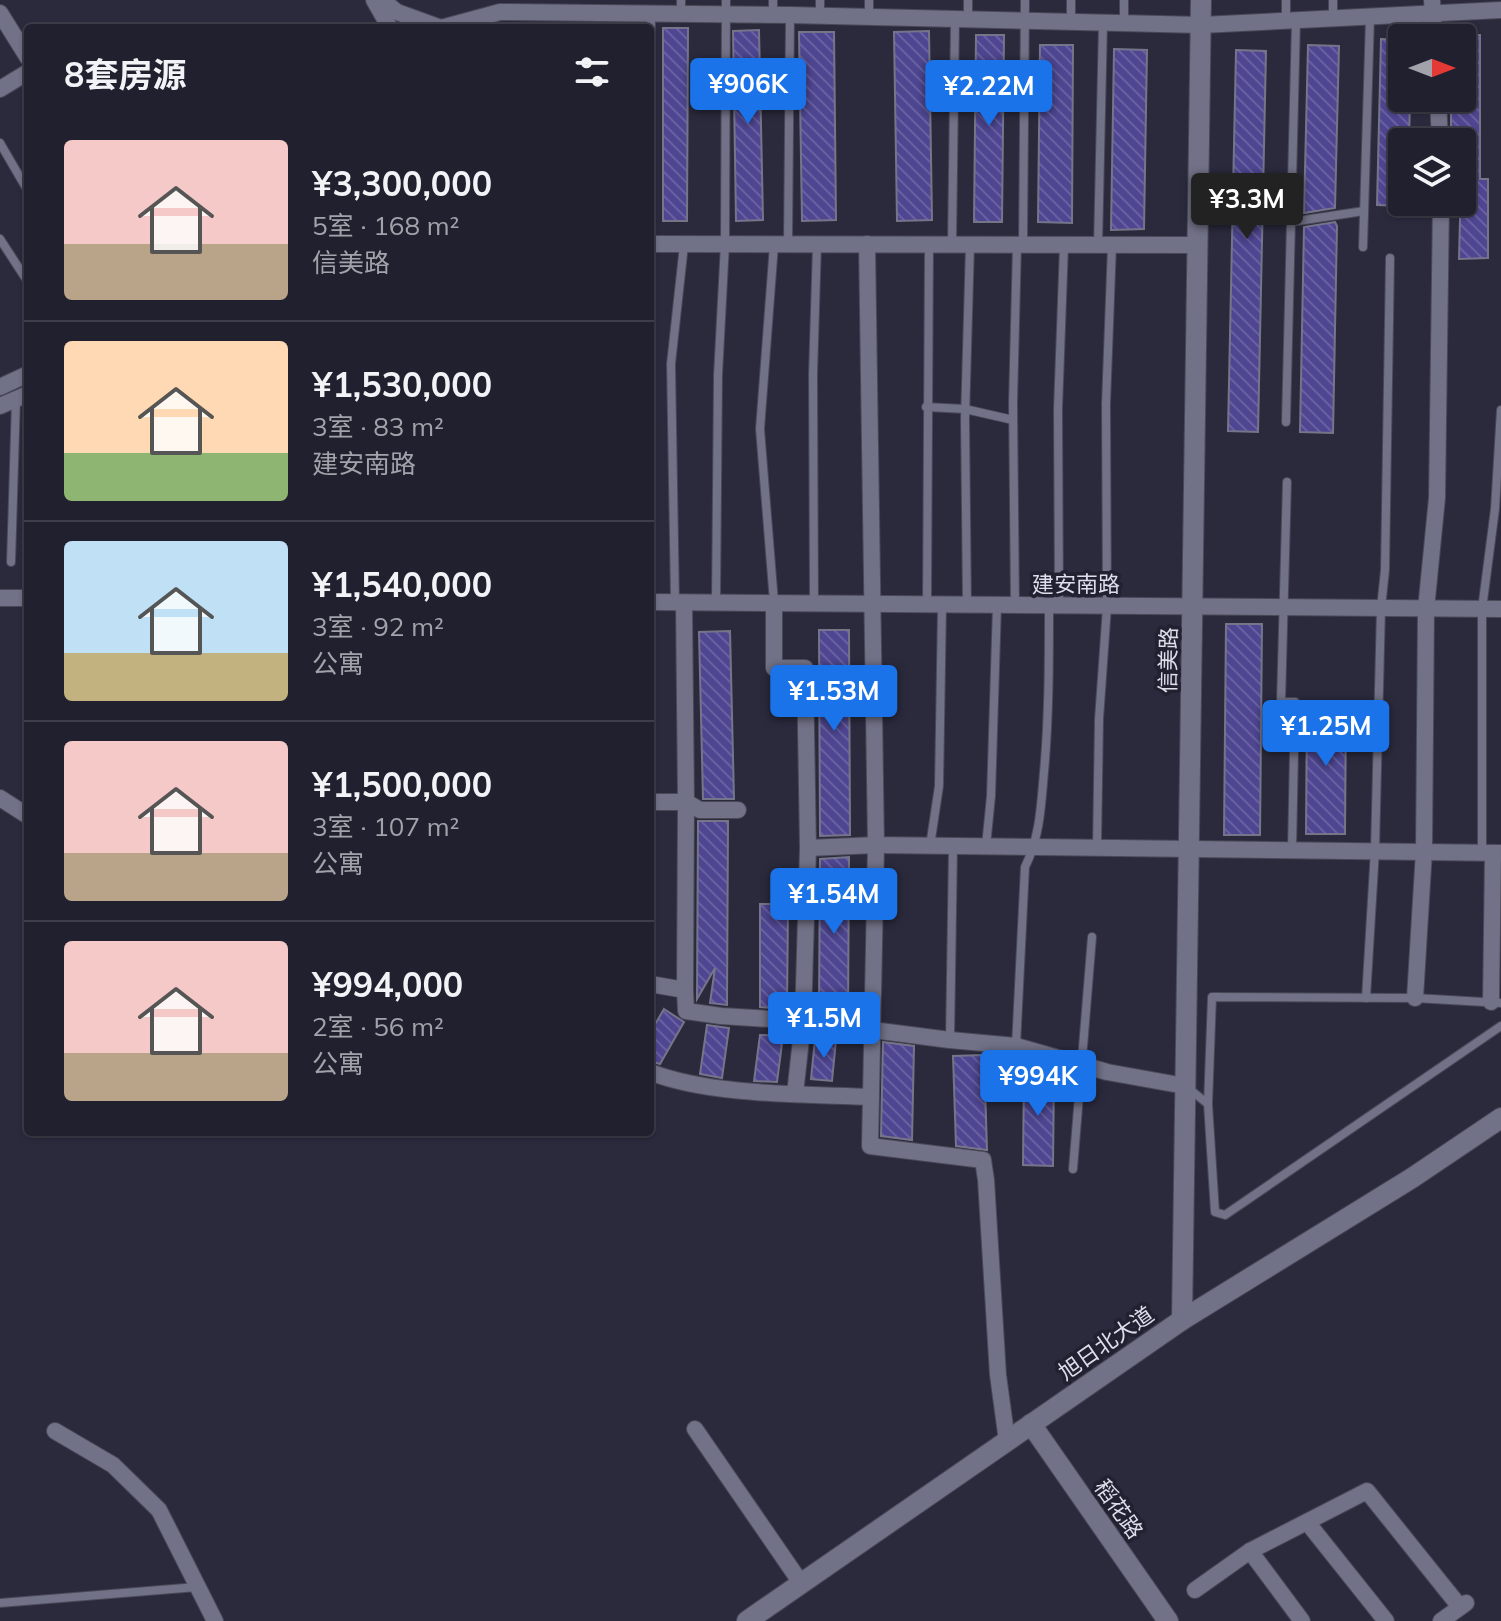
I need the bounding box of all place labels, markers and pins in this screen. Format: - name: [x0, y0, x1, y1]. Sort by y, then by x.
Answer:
- pin: ¥906K: [692, 58, 804, 126]
- pin: ¥2.22M: [924, 60, 1054, 128]
- pin: ¥3.3M: [1191, 173, 1303, 241]
- pin: ¥1.53M: [769, 665, 899, 733]
- pin: ¥1.25M: [1261, 700, 1391, 768]
- pin: ¥1.54M: [769, 868, 899, 936]
- pin: ¥1.5M: [768, 992, 880, 1060]
- pin: ¥994K: [982, 1050, 1094, 1118]

